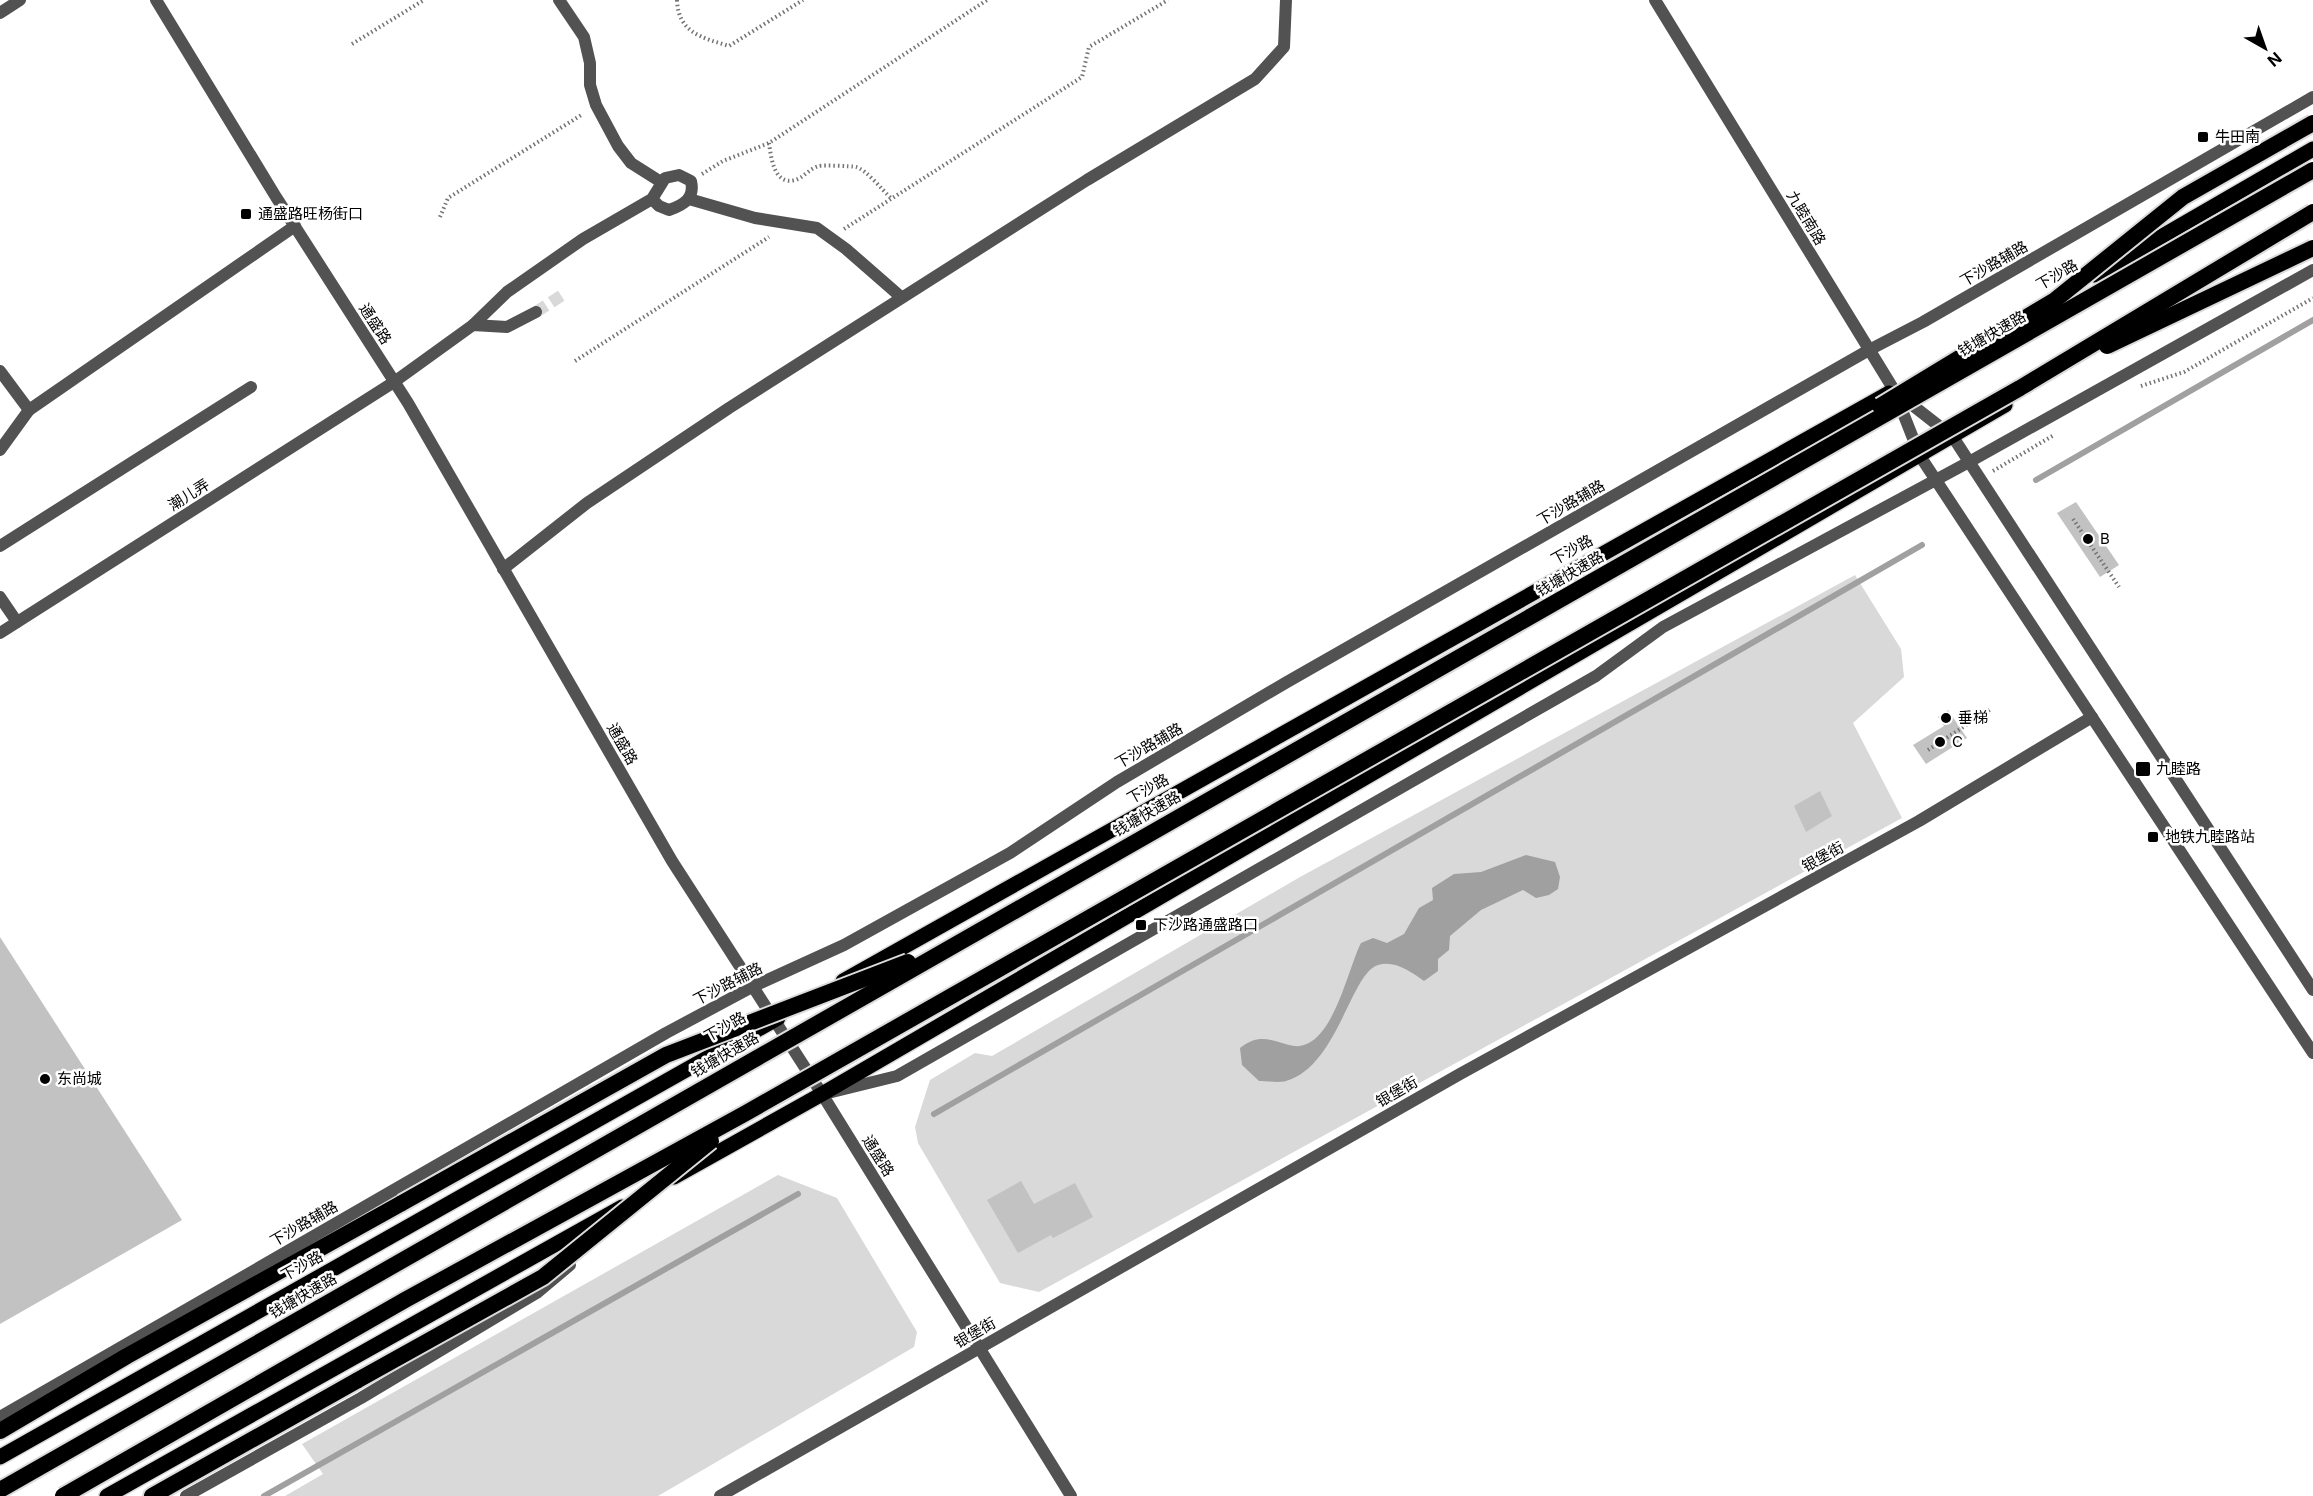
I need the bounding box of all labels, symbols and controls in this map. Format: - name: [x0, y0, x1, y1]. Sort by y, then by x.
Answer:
- north arrow: [2235, 18, 2295, 78]
- text: N: [2264, 48, 2286, 71]
- place label: 牛田南: [2215, 127, 2260, 146]
- marker: 牛田南: [2196, 130, 2210, 144]
- street label: 九睦南路: [1783, 187, 1830, 248]
- place label: 通盛路旺杨街口: [258, 204, 363, 223]
- marker: 通盛路旺杨街口: [239, 207, 253, 221]
- street label: 下沙路辅路: [1957, 237, 2031, 291]
- street label: 下沙路: [2033, 255, 2081, 294]
- street label: 通盛路: [355, 300, 396, 348]
- street label: 钱塘快速路: [1955, 307, 2029, 361]
- street label: 潮儿弄: [165, 475, 213, 515]
- street label: 下沙路辅路: [1534, 476, 1608, 530]
- place label: B: [2100, 529, 2110, 548]
- street label: 下沙路: [1547, 530, 1596, 569]
- marker: B: [2081, 532, 2095, 546]
- street label: 钱塘快速路: [1533, 547, 1607, 601]
- place label: 垂梯: [1958, 708, 1988, 727]
- marker: 垂梯: [1939, 711, 1953, 725]
- street label: 下沙路辅路: [1112, 719, 1186, 773]
- street label: 通盛路: [603, 720, 642, 768]
- place label: C: [1952, 732, 1963, 751]
- marker: C: [1933, 735, 1947, 749]
- place label: 九睦路: [2156, 759, 2201, 778]
- marker: 九睦路: [2134, 760, 2152, 778]
- street label: 下沙路: [1123, 769, 1172, 808]
- street label: 钱塘快速路: [1110, 787, 1184, 841]
- place label: 地铁九睦路站: [2165, 827, 2255, 846]
- marker: 地铁九睦路站: [2146, 830, 2160, 844]
- street label: 银堡街: [1798, 837, 1847, 876]
- place label: 下沙路通盛路口: [1153, 915, 1258, 934]
- marker: 下沙路通盛路口: [1134, 918, 1148, 932]
- street label: 下沙路辅路: [690, 958, 766, 1009]
- street label: 下沙路: [700, 1007, 749, 1046]
- street label: 钱塘快速路: [688, 1028, 762, 1082]
- place label: 东尚城: [57, 1069, 102, 1088]
- marker: 东尚城: [38, 1072, 52, 1086]
- street label: 银堡街: [1373, 1072, 1421, 1111]
- street label: 通盛路: [858, 1132, 898, 1180]
- street label: 下沙路辅路: [267, 1197, 341, 1251]
- street label: 下沙路: [277, 1246, 326, 1285]
- street label: 钱塘快速路: [266, 1269, 340, 1323]
- street label: 银堡街: [951, 1313, 999, 1352]

